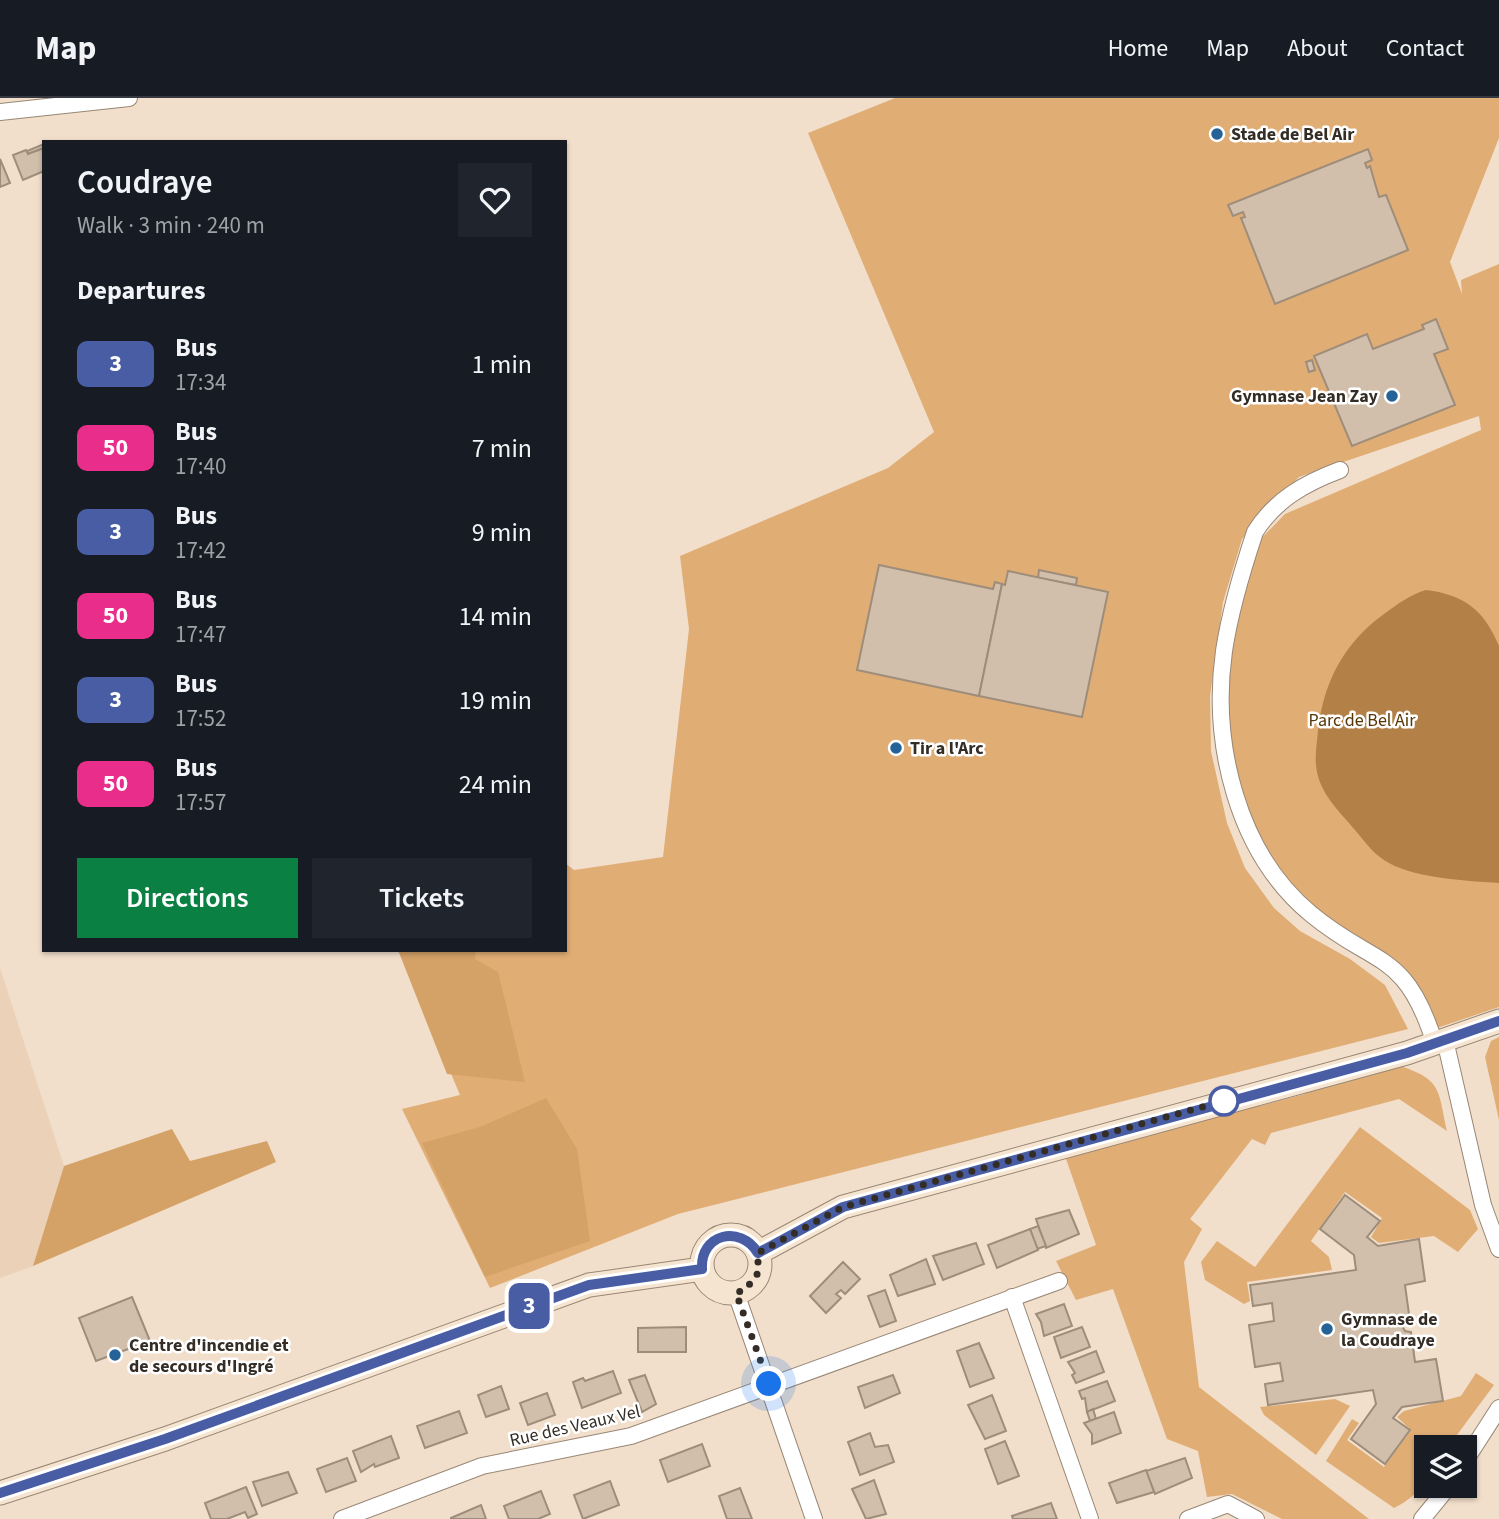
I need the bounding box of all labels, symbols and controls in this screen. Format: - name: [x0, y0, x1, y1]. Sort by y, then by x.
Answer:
- text: Map: [35, 25, 96, 72]
- text: Home: [1108, 31, 1168, 66]
- text: Map: [1206, 31, 1249, 66]
- text: About: [1287, 31, 1348, 66]
- text: Contact: [1386, 31, 1464, 66]
- place label: Stade de Bel Air: [1231, 122, 1355, 147]
- marker: Stade de Bel Air: [1209, 126, 1225, 142]
- text: Coudraye: [77, 159, 212, 206]
- button: heart: [458, 163, 532, 237]
- text: Walk · 3 min · 240 m: [77, 209, 265, 242]
- text: Departures: [77, 272, 205, 309]
- text: Bus: [175, 329, 217, 366]
- text: 3: [109, 346, 122, 381]
- text: 1 min: [472, 346, 532, 383]
- text: 17:34: [175, 366, 226, 399]
- place label: Gymnase Jean Zay: [1231, 384, 1379, 409]
- marker: Gymnase Jean Zay: [1384, 388, 1400, 404]
- text: Bus: [175, 413, 217, 450]
- text: 50: [103, 430, 128, 465]
- text: 7 min: [472, 430, 532, 467]
- text: 17:40: [175, 450, 226, 483]
- text: Bus: [175, 497, 217, 534]
- text: 3: [109, 514, 122, 549]
- text: 9 min: [472, 514, 532, 551]
- text: 17:42: [175, 534, 226, 567]
- text: Bus: [175, 581, 217, 618]
- text: 50: [103, 598, 128, 633]
- text: 14 min: [459, 598, 532, 635]
- text: 17:47: [175, 618, 226, 651]
- text: Bus: [175, 665, 217, 702]
- text: 3: [109, 682, 122, 717]
- text: 19 min: [459, 682, 532, 719]
- text: 17:52: [175, 702, 226, 735]
- park label: Parc de Bel Air: [1308, 708, 1416, 733]
- place label: Tir a l'Arc: [910, 736, 984, 761]
- marker: Tir a l'Arc: [888, 740, 904, 756]
- text: Bus: [175, 749, 217, 786]
- text: 50: [103, 766, 128, 801]
- text: 24 min: [459, 766, 532, 803]
- text: 17:57: [175, 786, 226, 819]
- button: Directions: [77, 858, 298, 938]
- button: Tickets: [312, 858, 532, 938]
- unlabelled marker: [1209, 1086, 1239, 1116]
- line badge: 3: [506, 1283, 552, 1329]
- text: 3: [523, 1288, 535, 1323]
- place label: Gymnase de la Coudraye: [1341, 1307, 1438, 1353]
- marker: Gymnase de la Coudraye: [1319, 1321, 1335, 1337]
- place label: Centre d'incendie et de secours d'Ingré: [129, 1333, 289, 1379]
- marker: Centre d'incendie et de secours d'Ingré: [107, 1347, 123, 1363]
- your location: [751, 1366, 786, 1401]
- street label: Rue des Veaux Vel: [507, 1399, 643, 1453]
- map controls: [1414, 1435, 1477, 1498]
- button: layers: [1414, 1435, 1477, 1498]

